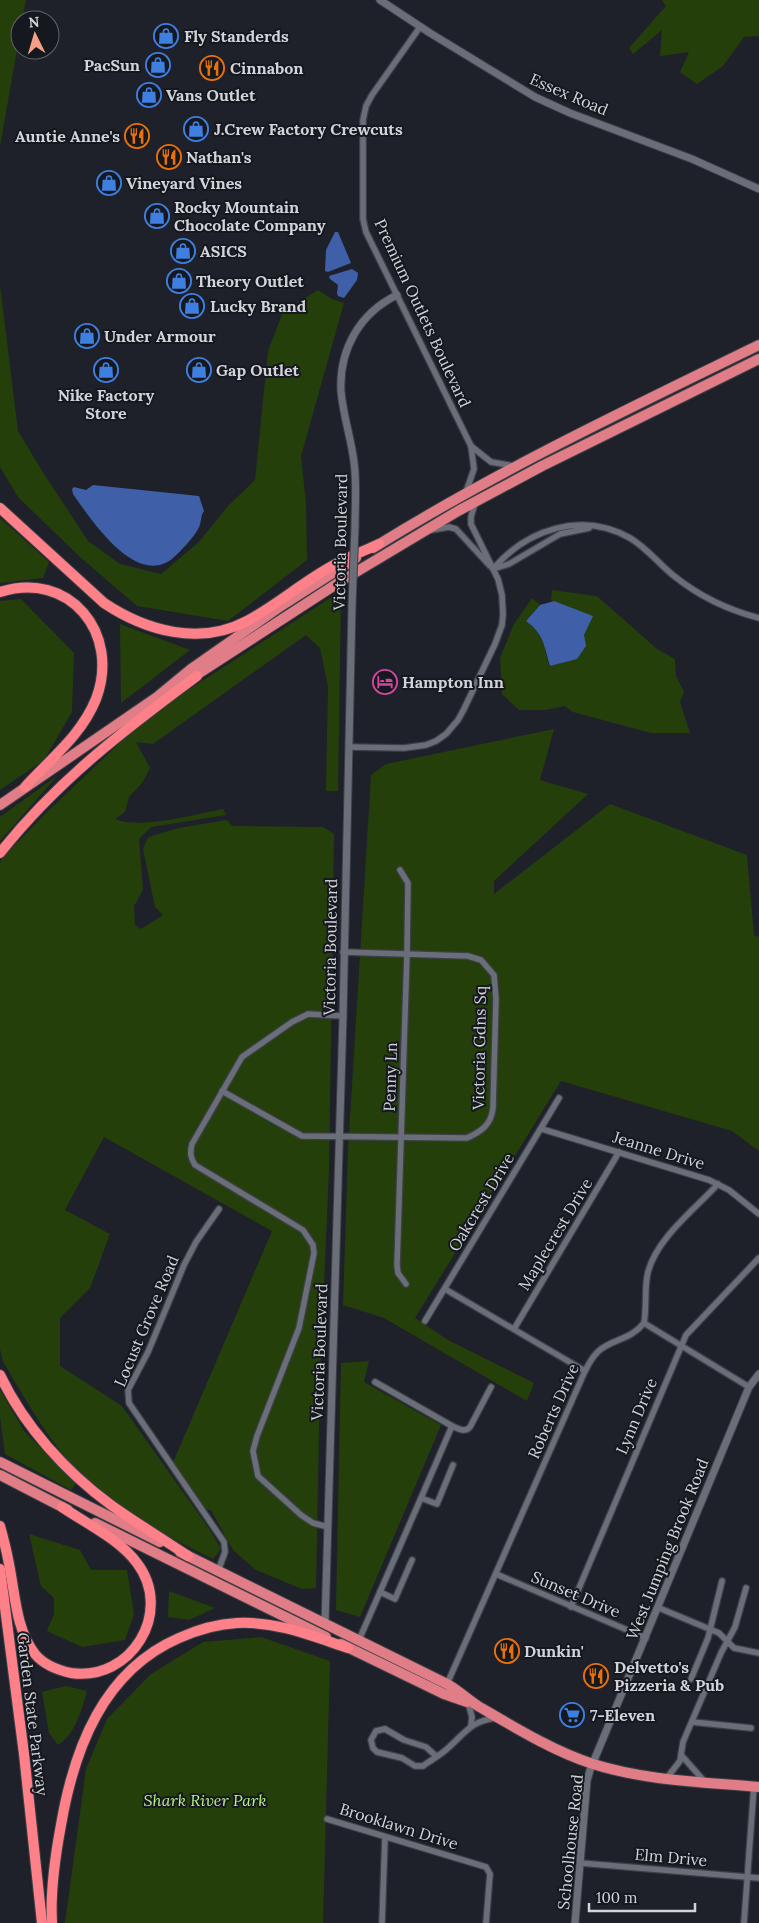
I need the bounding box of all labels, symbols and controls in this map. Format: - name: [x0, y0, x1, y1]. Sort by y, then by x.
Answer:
- north arrow: [10, 10, 60, 60]
- text: N: [28, 13, 40, 31]
- shop icon: Fly Standerds: [153, 23, 179, 49]
- place label: Fly Standerds: [184, 26, 289, 46]
- shop icon: PacSun: [145, 52, 171, 78]
- place label: PacSun: [84, 55, 140, 75]
- restaurant icon: Cinnabon: [199, 55, 225, 81]
- place label: Cinnabon: [230, 58, 303, 78]
- street label: Essex Road: [527, 69, 612, 120]
- shop icon: Vans Outlet: [136, 82, 162, 108]
- place label: Vans Outlet: [166, 85, 256, 105]
- shop icon: J.Crew Factory Crewcuts: [183, 116, 209, 142]
- place label: J.Crew Factory Crewcuts: [214, 119, 403, 139]
- restaurant icon: Auntie Anne's: [124, 123, 150, 149]
- place label: Auntie Anne's: [15, 126, 120, 146]
- restaurant icon: Nathan's: [156, 144, 182, 170]
- place label: Nathan's: [186, 147, 252, 167]
- shop icon: Vineyard Vines: [96, 170, 122, 196]
- place label: Vineyard Vines: [126, 173, 242, 193]
- place label: Rocky Mountain Chocolate Company: [174, 197, 326, 235]
- shop icon: Rocky Mountain Chocolate Company: [144, 203, 170, 229]
- street label: Premium Outlets Boulevard: [370, 216, 476, 411]
- shop icon: ASICS: [170, 238, 196, 264]
- place label: ASICS: [200, 241, 247, 261]
- shop icon: Theory Outlet: [166, 268, 192, 294]
- place label: Theory Outlet: [196, 271, 304, 291]
- shop icon: Lucky Brand: [179, 293, 205, 319]
- place label: Lucky Brand: [210, 296, 307, 316]
- shop icon: Under Armour: [74, 323, 100, 349]
- place label: Under Armour: [104, 326, 216, 346]
- shop icon: Nike Factory Store: [93, 357, 119, 383]
- shop icon: Gap Outlet: [186, 357, 212, 383]
- place label: Gap Outlet: [216, 360, 300, 380]
- place label: Nike Factory Store: [58, 385, 155, 423]
- street label: Victoria Boulevard: [329, 473, 351, 612]
- hotel icon: Hampton Inn: [372, 669, 398, 695]
- place label: Hampton Inn: [402, 672, 504, 692]
- street label: Victoria Boulevard: [319, 878, 341, 1017]
- street label: Victoria Gdns Sq: [468, 986, 490, 1111]
- street label: Penny Ln: [379, 1042, 401, 1112]
- street label: Jeanne Drive: [610, 1126, 708, 1174]
- street label: Oakcrest Drive: [444, 1149, 518, 1255]
- street label: Maplecrest Drive: [514, 1174, 597, 1294]
- street label: Locust Grove Road: [109, 1252, 183, 1390]
- street label: Victoria Boulevard: [307, 1283, 331, 1422]
- street label: Roberts Drive: [523, 1360, 583, 1462]
- street label: Lynn Drive: [611, 1375, 661, 1457]
- street label: West Jumping Brook Road: [621, 1455, 713, 1643]
- street label: Sunset Drive: [529, 1566, 624, 1622]
- street label: Garden State Parkway: [13, 1631, 53, 1797]
- restaurant icon: Dunkin': [494, 1638, 520, 1664]
- place label: Dunkin': [524, 1641, 584, 1661]
- place label: Delvetto's Pizzeria & Pub: [614, 1657, 724, 1695]
- restaurant icon: Delvetto's Pizzeria & Pub: [583, 1663, 609, 1689]
- supermarket icon: 7-Eleven: [559, 1702, 585, 1728]
- place label: 7-Eleven: [590, 1705, 655, 1725]
- street label: Schoolhouse Road: [553, 1773, 587, 1911]
- park label: Shark River Park: [144, 1790, 267, 1810]
- street label: Brooklawn Drive: [337, 1798, 461, 1854]
- street label: Elm Drive: [634, 1844, 708, 1870]
- scale bar: [589, 1880, 695, 1912]
- text: 100 m: [596, 1888, 637, 1907]

